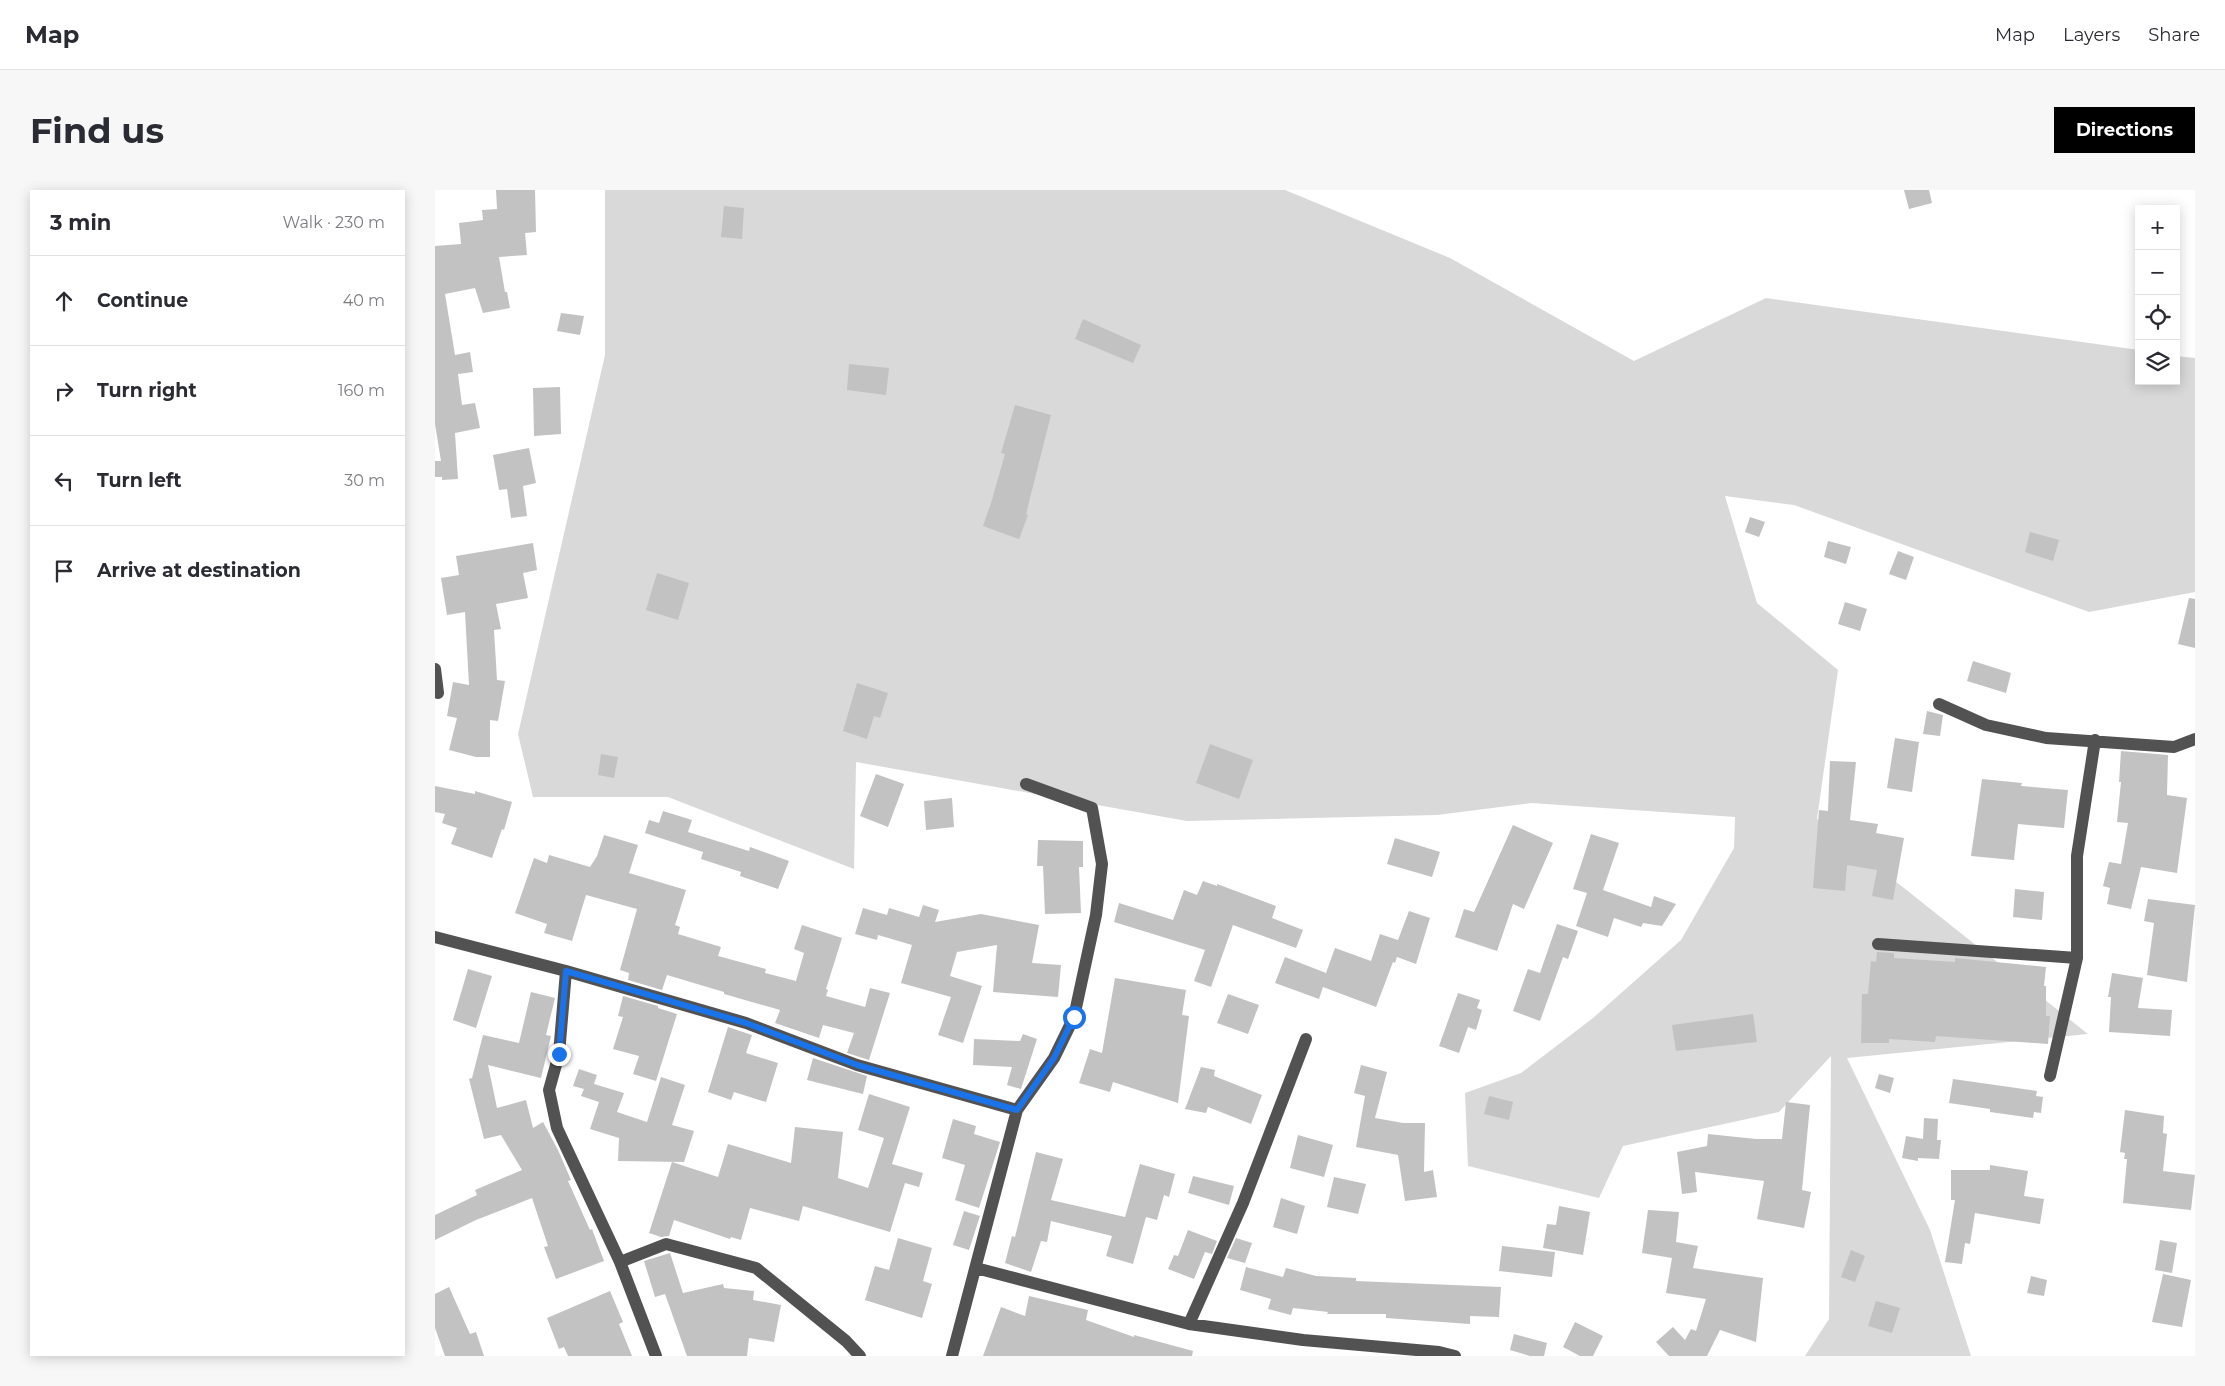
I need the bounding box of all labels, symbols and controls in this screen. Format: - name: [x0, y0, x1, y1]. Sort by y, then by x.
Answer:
- text: Map: [25, 20, 79, 49]
- text: Map: [1995, 24, 2035, 46]
- text: Layers: [2063, 24, 2120, 46]
- text: Share: [2148, 24, 2200, 46]
- button: Directions: [2054, 107, 2195, 153]
- text: Find us: [30, 109, 164, 152]
- map controls: [2135, 205, 2180, 385]
- button: +: [2135, 205, 2180, 250]
- text: 3 min: [50, 210, 111, 235]
- text: Walk · 230 m: [283, 213, 385, 232]
- button: −: [2135, 250, 2180, 295]
- icon: ahead: [50, 287, 78, 315]
- text: Continue: [97, 289, 188, 312]
- text: 40 m: [343, 291, 385, 310]
- button: locate: [2135, 295, 2180, 340]
- button: layers: [2135, 340, 2180, 385]
- icon: right: [50, 377, 78, 405]
- text: Turn right: [97, 379, 197, 402]
- text: 160 m: [338, 381, 385, 400]
- icon: left: [50, 467, 78, 495]
- text: Turn left: [97, 469, 182, 492]
- text: 30 m: [344, 471, 385, 490]
- icon: arrive: [50, 557, 78, 585]
- text: Arrive at destination: [97, 559, 301, 582]
- route start: [1063, 1006, 1086, 1029]
- route end: [548, 1043, 571, 1066]

